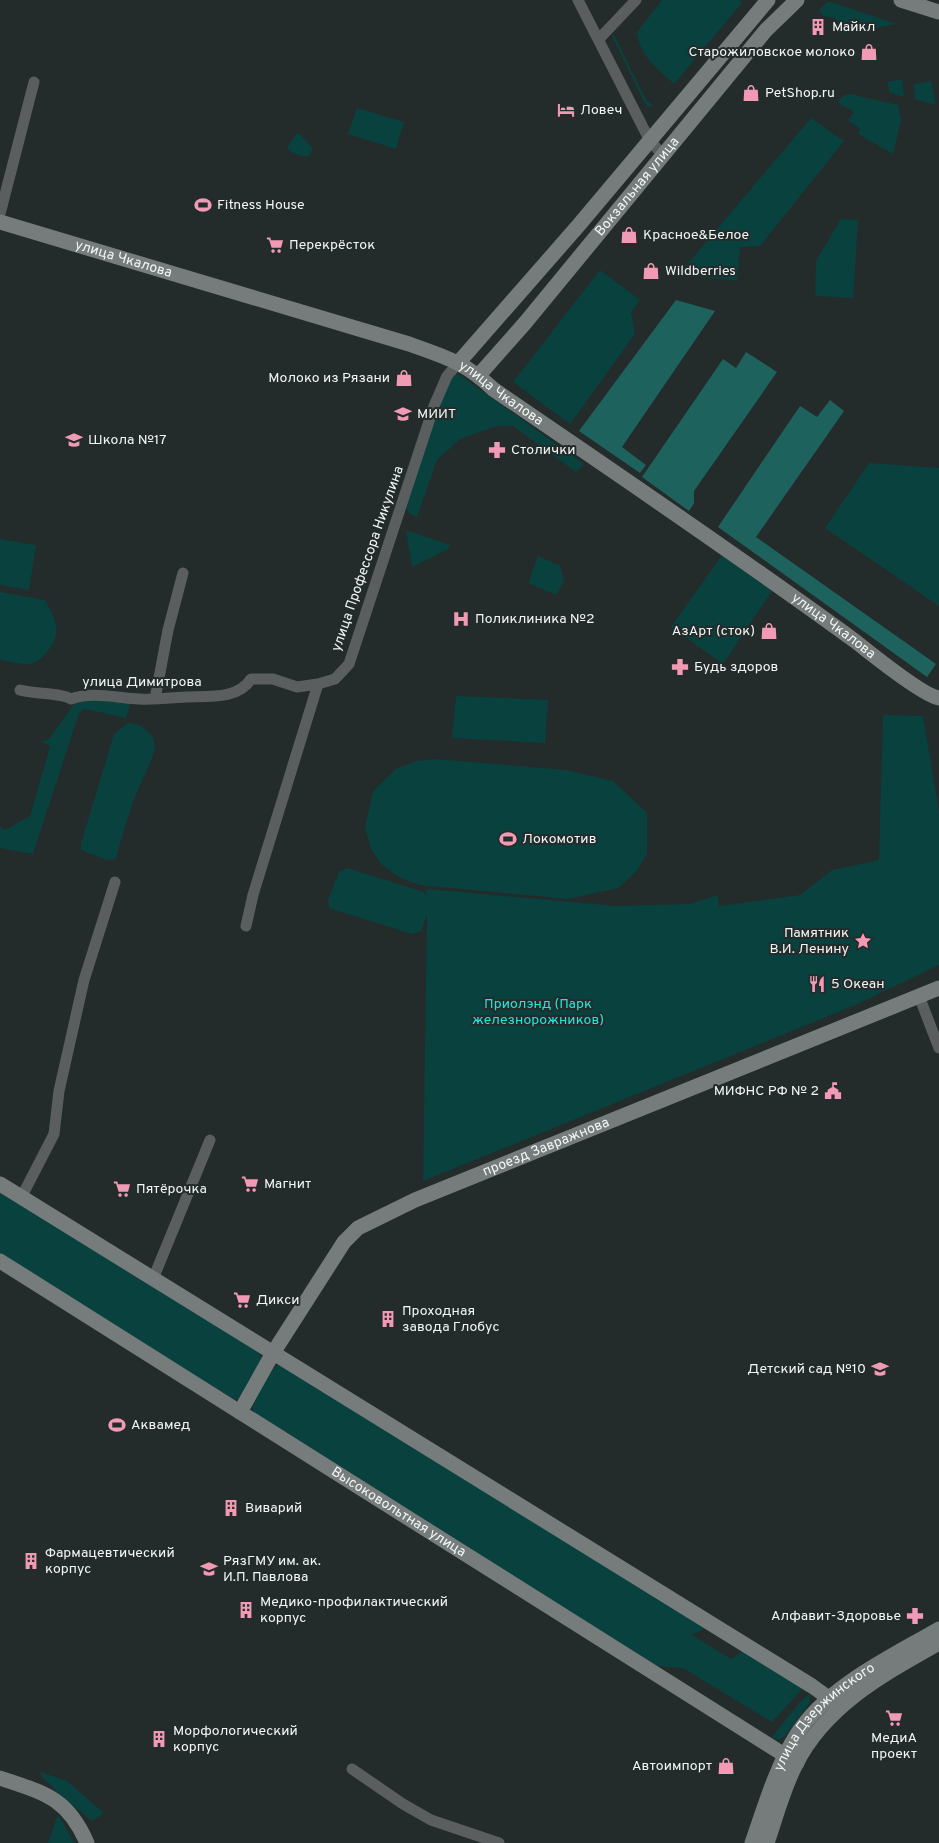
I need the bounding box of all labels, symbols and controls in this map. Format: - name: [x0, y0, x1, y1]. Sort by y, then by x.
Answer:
- building icon: Майкл: [808, 17, 828, 37]
- place label: Майкл: [832, 19, 875, 36]
- shop icon: Старожиловское молоко: [859, 42, 879, 62]
- place label: Старожиловское молоко: [689, 44, 855, 61]
- shop icon: PetShop.ru: [741, 83, 761, 103]
- place label: PetShop.ru: [765, 85, 835, 102]
- hotel icon: Ловеч: [556, 100, 576, 120]
- place label: Ловеч: [580, 102, 622, 119]
- street label: Вокзальная улица: [591, 134, 683, 240]
- sports icon: Fitness House: [193, 195, 213, 215]
- place label: Fitness House: [217, 197, 305, 214]
- shop icon: Красное&Белое: [619, 225, 639, 245]
- place label: Красное&Белое: [643, 227, 749, 244]
- supermarket icon: Перекрёсток: [265, 235, 285, 255]
- street label: улица Чкалова: [73, 236, 174, 281]
- place label: Перекрёсток: [289, 237, 375, 254]
- shop icon: Wildberries: [641, 261, 661, 281]
- place label: Wildberries: [665, 263, 736, 280]
- street label: улица Чкалова: [456, 357, 547, 429]
- shop icon: Молоко из Рязани: [394, 368, 414, 388]
- place label: Молоко из Рязани: [268, 370, 390, 387]
- school or university icon: МИИТ: [393, 404, 413, 424]
- place label: МИИТ: [417, 406, 456, 423]
- school or university icon: Школа №17: [64, 430, 84, 450]
- place label: Школа №17: [88, 432, 166, 449]
- pharmacy icon: Столички: [487, 440, 507, 460]
- place label: Столички: [511, 442, 575, 459]
- street label: улица Профессора Никулина: [328, 464, 408, 654]
- street label: улица Чкалова: [788, 589, 879, 663]
- hospital icon: Поликлиника №2: [451, 609, 471, 629]
- place label: Поликлиника №2: [475, 611, 595, 628]
- shop icon: АзАрт (сток): [759, 621, 779, 641]
- place label: АзАрт (сток): [672, 623, 755, 640]
- pharmacy icon: Будь здоров: [670, 657, 690, 677]
- place label: Будь здоров: [694, 659, 778, 676]
- street label: улица Димитрова: [82, 674, 202, 691]
- sports icon: Локомотив: [498, 829, 518, 849]
- place label: Локомотив: [522, 831, 596, 848]
- place label: Памятник В.И. Ленину: [770, 925, 849, 958]
- place icon: Памятник В.И. Ленину: [853, 931, 873, 951]
- restaurant icon: 5 Океан: [807, 974, 827, 994]
- place label: 5 Океан: [831, 976, 885, 993]
- park label: Приолэнд (Парк железнорожников): [472, 996, 604, 1029]
- public building icon: МИФНС РФ № 2: [823, 1081, 843, 1101]
- place label: МИФНС РФ № 2: [714, 1083, 819, 1100]
- street label: проезд Завражнова: [480, 1114, 612, 1180]
- supermarket icon: Магнит: [240, 1174, 260, 1194]
- place label: Магнит: [264, 1176, 311, 1193]
- supermarket icon: Пятёрочка: [112, 1179, 132, 1199]
- place label: Пятёрочка: [136, 1181, 207, 1198]
- supermarket icon: Дикси: [232, 1290, 252, 1310]
- place label: Дикси: [256, 1292, 300, 1309]
- place label: Проходная завода Глобус: [402, 1303, 500, 1336]
- building icon: Проходная завода Глобус: [378, 1309, 398, 1329]
- school or university icon: Детский сад №10: [870, 1359, 890, 1379]
- place label: Детский сад №10: [747, 1361, 866, 1378]
- sports icon: Аквамед: [107, 1415, 127, 1435]
- place label: Аквамед: [131, 1417, 190, 1434]
- street label: Высоковольтная улица: [328, 1463, 469, 1561]
- building icon: Виварий: [221, 1498, 241, 1518]
- place label: Виварий: [245, 1500, 302, 1517]
- place label: Фармацевтический корпус: [45, 1545, 175, 1578]
- building icon: Фармацевтический корпус: [21, 1551, 41, 1571]
- place label: РязГМУ им. ак. И.П. Павлова: [223, 1553, 321, 1586]
- school or university icon: РязГМУ им. ак. И.П. Павлова: [199, 1559, 219, 1579]
- place label: Медико-профилактический корпус: [260, 1594, 448, 1627]
- building icon: Медико-профилактический корпус: [236, 1600, 256, 1620]
- pharmacy icon: Алфавит-Здоровье: [905, 1606, 925, 1626]
- place label: Алфавит-Здоровье: [771, 1608, 901, 1625]
- street label: улица Дзержинского: [770, 1659, 878, 1774]
- supermarket icon: МедиА проект: [884, 1708, 904, 1728]
- place label: Морфологический корпус: [173, 1723, 298, 1756]
- building icon: Морфологический корпус: [149, 1729, 169, 1749]
- place label: МедиА проект: [871, 1730, 917, 1763]
- shop icon: Автоимпорт: [716, 1756, 736, 1776]
- place label: Автоимпорт: [632, 1758, 712, 1775]

